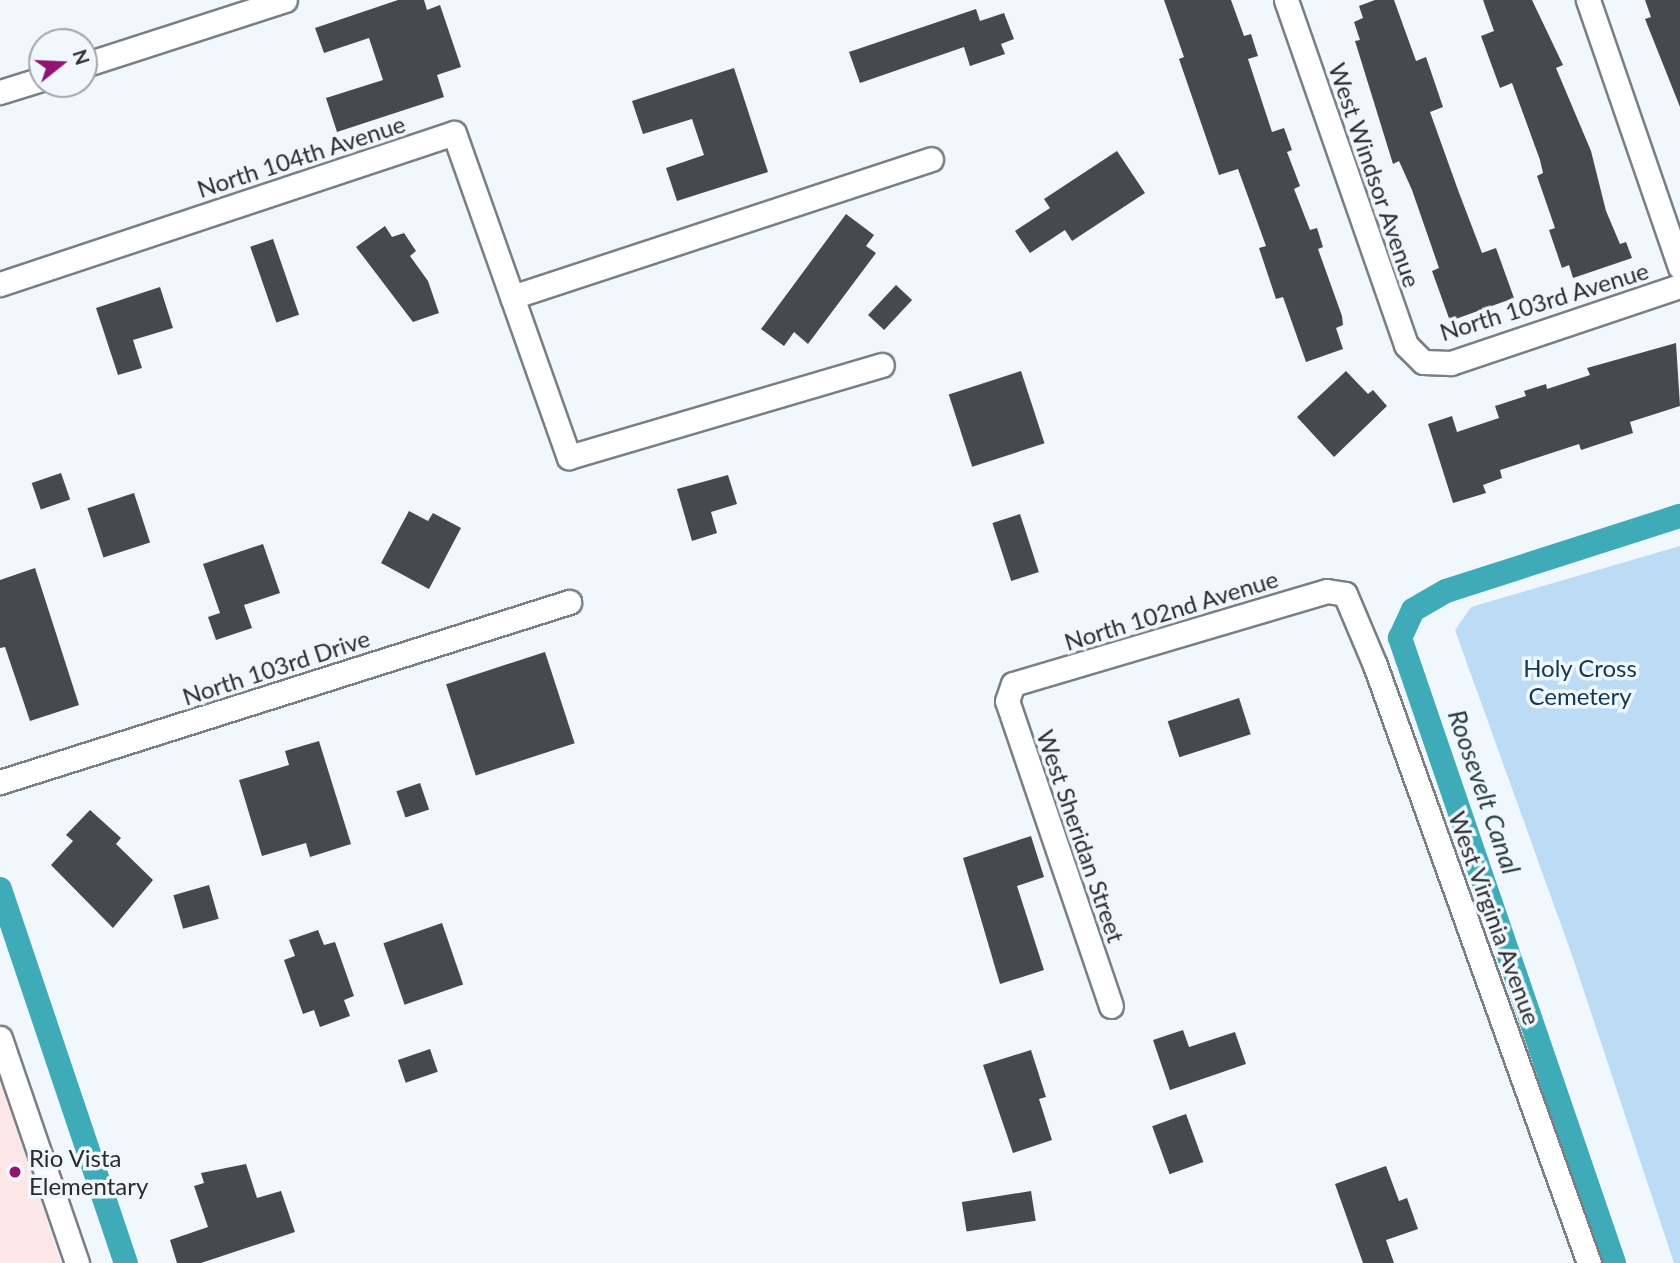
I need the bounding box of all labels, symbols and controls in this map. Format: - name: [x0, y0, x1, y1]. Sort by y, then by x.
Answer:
- north arrow: [28, 28, 98, 98]
- text: N: [68, 46, 95, 67]
- street label: West Windsor Avenue: [1323, 58, 1427, 292]
- street label: North 104th Avenue: [193, 109, 409, 203]
- street label: North 103rd Avenue: [1436, 255, 1652, 347]
- street label: North 102nd Avenue: [1060, 564, 1282, 656]
- street label: North 103rd Drive: [179, 623, 373, 711]
- park label: Holy Cross Cemetery: [1523, 654, 1637, 710]
- water label: Roosevelt Canal: [1441, 706, 1527, 878]
- street label: West Sheridan Street: [1031, 726, 1131, 946]
- street label: West Virginia Avenue: [1443, 807, 1547, 1029]
- place label: Rio Vista Elementary: [29, 1144, 148, 1200]
- marker: Rio Vista Elementary: [7, 1164, 23, 1180]

